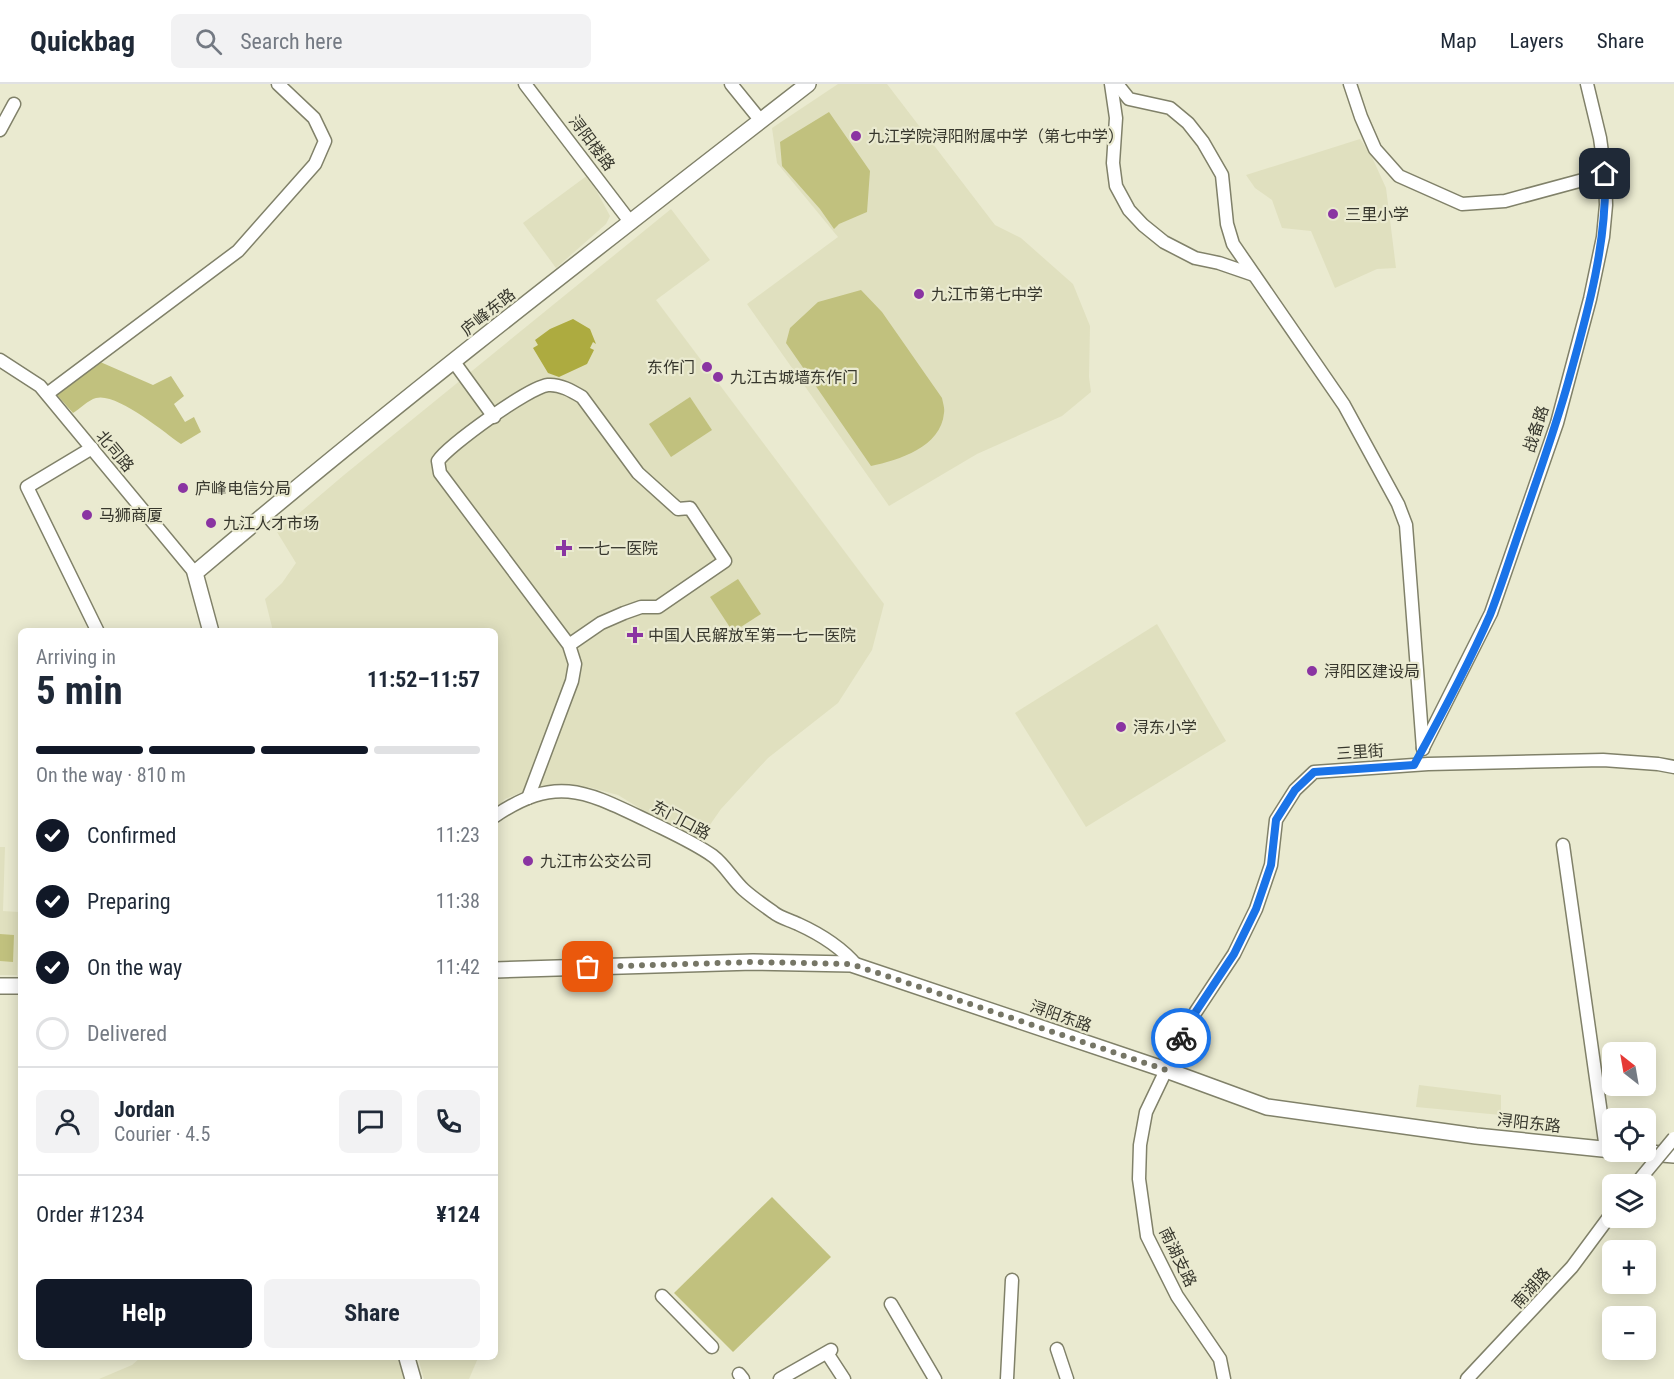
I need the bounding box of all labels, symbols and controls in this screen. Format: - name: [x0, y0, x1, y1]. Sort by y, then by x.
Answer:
- search box: [171, 14, 591, 68]
- text: Quickbag: [30, 25, 135, 58]
- icon: search: [192, 25, 225, 58]
- text: Search here: [240, 29, 342, 54]
- text: Map: [1440, 29, 1477, 53]
- text: Layers: [1510, 29, 1564, 53]
- text: Share: [1597, 29, 1644, 53]
- street label: 浔阳楼路: [565, 112, 619, 174]
- place label: 九江学院浔阳附属中学（第七中学）: [868, 127, 1124, 146]
- marker: 九江学院浔阳附属中学（第七中学）: [849, 129, 863, 143]
- pin: [1579, 148, 1630, 199]
- icon: home: [1588, 157, 1621, 190]
- place label: 三里小学: [1345, 205, 1409, 224]
- marker: 三里小学: [1326, 207, 1340, 221]
- street label: 庐峰东路: [457, 284, 519, 340]
- place label: 九江市第七中学: [931, 285, 1043, 304]
- marker: 九江市第七中学: [912, 287, 926, 301]
- place label: 东作门: [647, 358, 695, 377]
- marker: 东作门: [700, 360, 714, 374]
- place label: 九江古城墙东作门: [730, 368, 858, 387]
- marker: 九江古城墙东作门: [711, 370, 725, 384]
- street label: 战备路: [1520, 403, 1552, 455]
- street label: 北司路: [92, 427, 138, 475]
- place label: 庐峰电信分局: [195, 479, 291, 498]
- marker: 庐峰电信分局: [176, 481, 190, 495]
- place label: 马狮商厦: [99, 506, 163, 525]
- marker: 马狮商厦: [80, 508, 94, 522]
- place label: 九江人才市场: [223, 514, 319, 533]
- marker: 九江人才市场: [204, 516, 218, 530]
- marker: 一七一医院: [555, 539, 573, 557]
- place label: 一七一医院: [578, 539, 658, 558]
- marker: 中国人民解放军第一七一医院: [626, 626, 644, 644]
- place label: 中国人民解放军第一七一医院: [648, 626, 856, 645]
- text: Arriving in: [36, 645, 116, 669]
- place label: 浔阳区建设局: [1324, 662, 1420, 681]
- marker: 浔阳区建设局: [1305, 664, 1319, 678]
- text: 11:52–11:57: [367, 667, 480, 692]
- text: 5 min: [36, 668, 123, 714]
- place label: 浔东小学: [1133, 718, 1197, 737]
- marker: 浔东小学: [1114, 720, 1128, 734]
- street label: 三里街: [1335, 741, 1385, 763]
- text: On the way · 810 m: [36, 763, 186, 787]
- street label: 东门口路: [648, 797, 714, 843]
- icon: check: [36, 819, 69, 852]
- text: Confirmed: [87, 823, 176, 848]
- text: 11:23: [436, 823, 480, 847]
- place label: 九江市公交公司: [540, 852, 652, 871]
- marker: 九江市公交公司: [521, 854, 535, 868]
- icon: check: [36, 885, 69, 918]
- text: Preparing: [87, 889, 171, 914]
- text: 11:38: [436, 889, 480, 913]
- pin: [562, 941, 613, 992]
- icon: bag: [571, 950, 604, 983]
- icon: check: [36, 951, 69, 984]
- text: On the way: [87, 955, 182, 980]
- text: 11:42: [436, 955, 480, 979]
- street label: 浔阳东路: [1028, 997, 1094, 1035]
- courier: [1151, 1008, 1211, 1068]
- text: Delivered: [87, 1021, 167, 1046]
- icon: bike: [1165, 1022, 1198, 1055]
- north arrow: [1602, 1042, 1656, 1096]
- map controls: [1602, 1042, 1656, 1360]
- button: person: [36, 1090, 99, 1153]
- button: chat: [339, 1090, 402, 1153]
- button: phone: [417, 1090, 480, 1153]
- text: Jordan: [114, 1097, 175, 1122]
- button: locate: [1602, 1108, 1656, 1162]
- street label: 浔阳东路: [1496, 1110, 1562, 1136]
- text: Courier · 4.5: [114, 1122, 210, 1146]
- button: layers: [1602, 1174, 1656, 1228]
- text: Order #1234: [36, 1202, 144, 1227]
- text: ¥124: [436, 1202, 480, 1227]
- street label: 南湖支路: [1155, 1224, 1201, 1290]
- button: +: [1602, 1240, 1656, 1294]
- street label: 南湖路: [1508, 1264, 1554, 1312]
- button: Help: [36, 1279, 252, 1348]
- button: Share: [264, 1279, 480, 1348]
- button: −: [1602, 1306, 1656, 1360]

